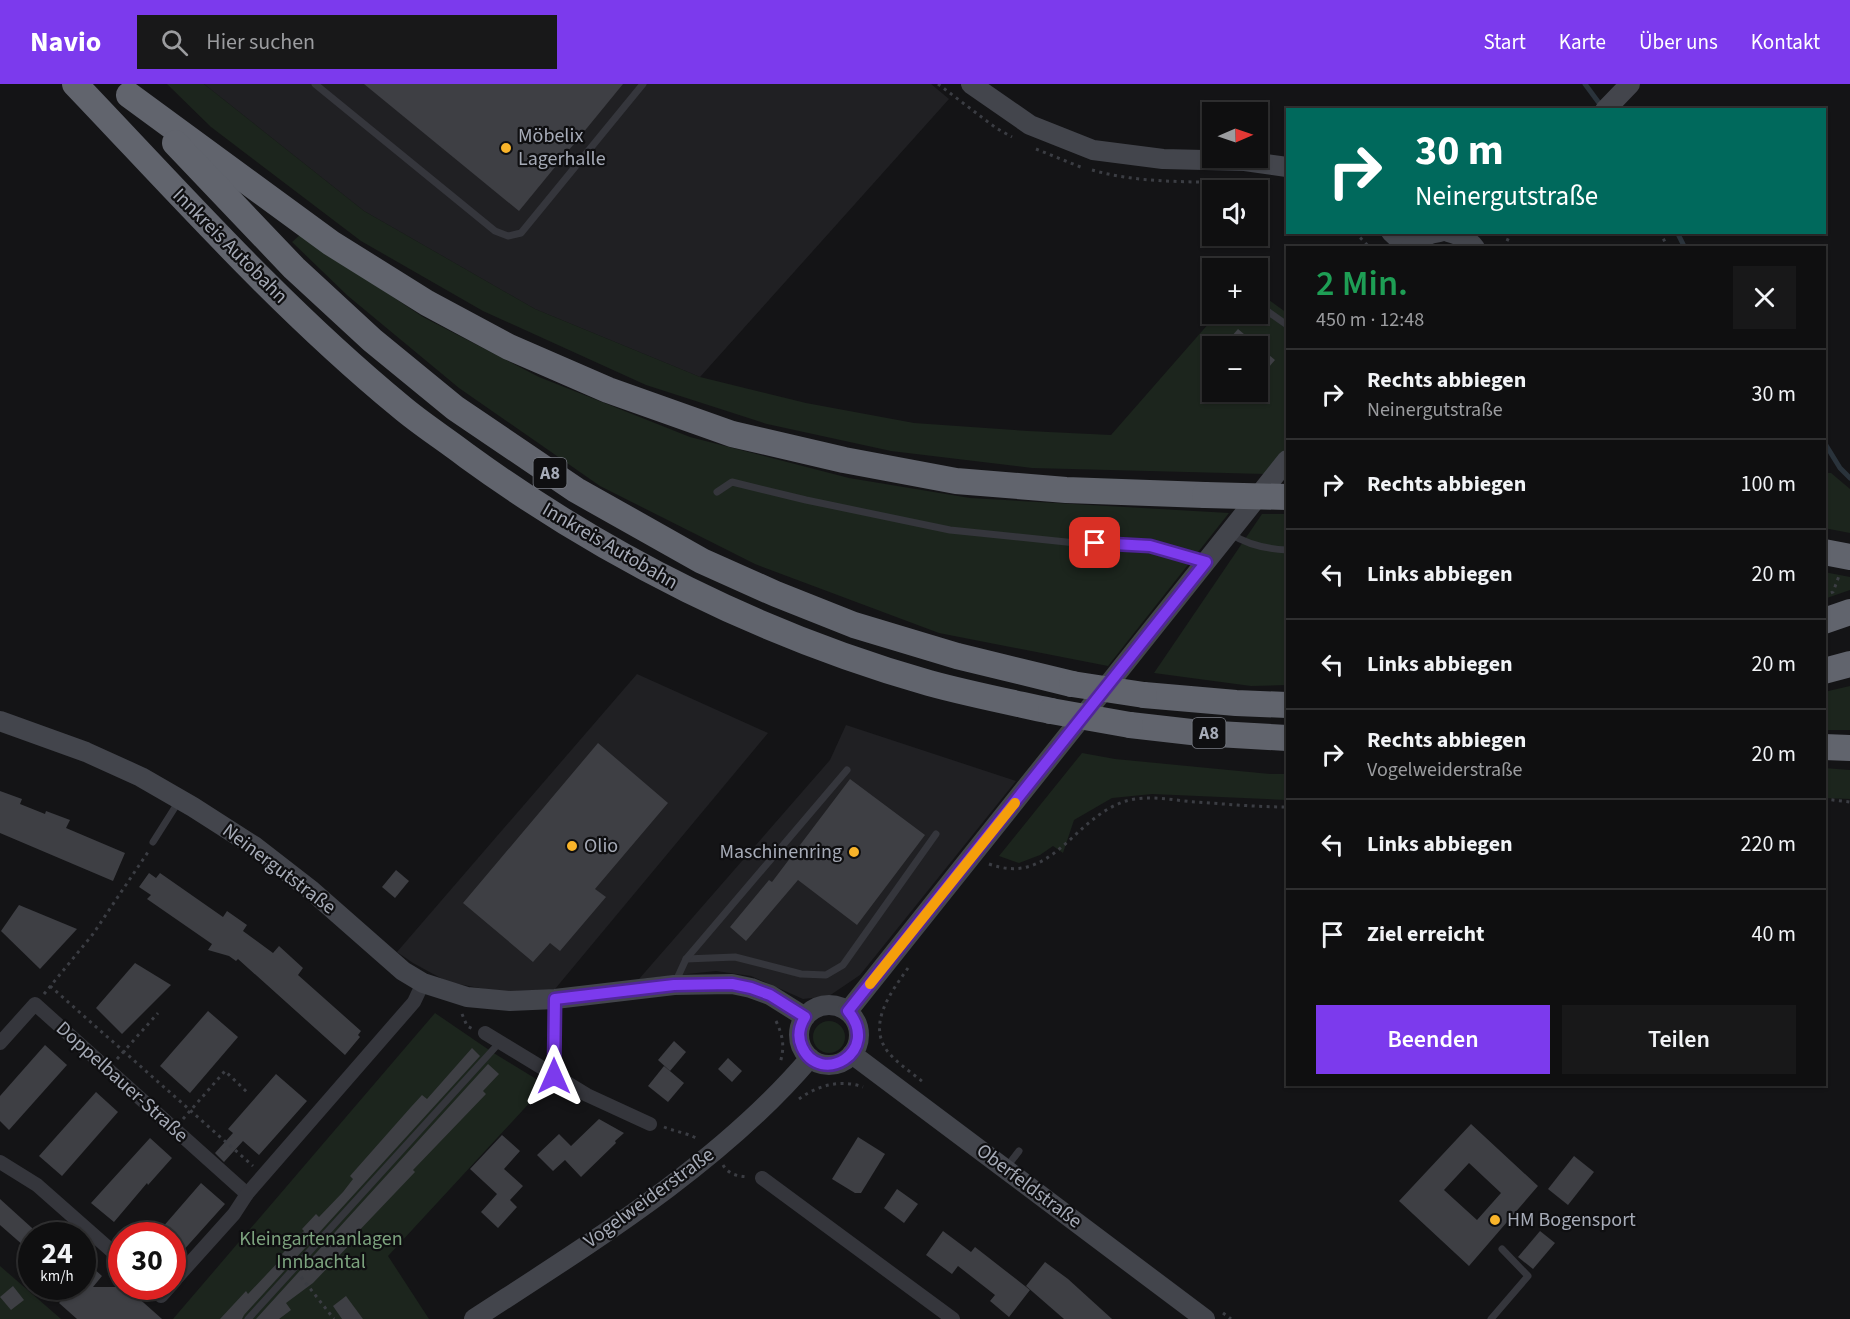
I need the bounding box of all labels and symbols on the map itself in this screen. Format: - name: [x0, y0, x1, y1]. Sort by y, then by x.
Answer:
- north arrow: [1202, 102, 1268, 168]
- place label: Möbelix Lagerhalle: [518, 122, 606, 173]
- marker: Möbelix Lagerhalle: [499, 141, 513, 155]
- street label: Innkreis Autobahn: [166, 182, 294, 310]
- road number: A8: [534, 458, 566, 488]
- street label: Innkreis Autobahn: [537, 496, 683, 596]
- pin: [1069, 517, 1120, 568]
- road number: A8: [1192, 718, 1226, 748]
- street label: Neinergutstraße: [216, 817, 342, 921]
- place label: Olio: [584, 832, 618, 860]
- place label: Maschinenring: [719, 838, 842, 866]
- marker: Olio: [565, 839, 579, 853]
- marker: Maschinenring: [847, 845, 861, 859]
- street label: Doppelbauer-Straße: [50, 1015, 194, 1149]
- position arrow: [522, 1044, 586, 1108]
- street label: Oberfeldstraße: [970, 1137, 1088, 1235]
- street label: Vogelweiderstraße: [578, 1141, 720, 1255]
- place label: HM Bogensport: [1507, 1206, 1636, 1234]
- marker: HM Bogensport: [1488, 1213, 1502, 1227]
- speed limit sign: 30: [108, 1222, 186, 1300]
- park label: Kleingartenanlagen Innbachtal: [239, 1225, 403, 1276]

